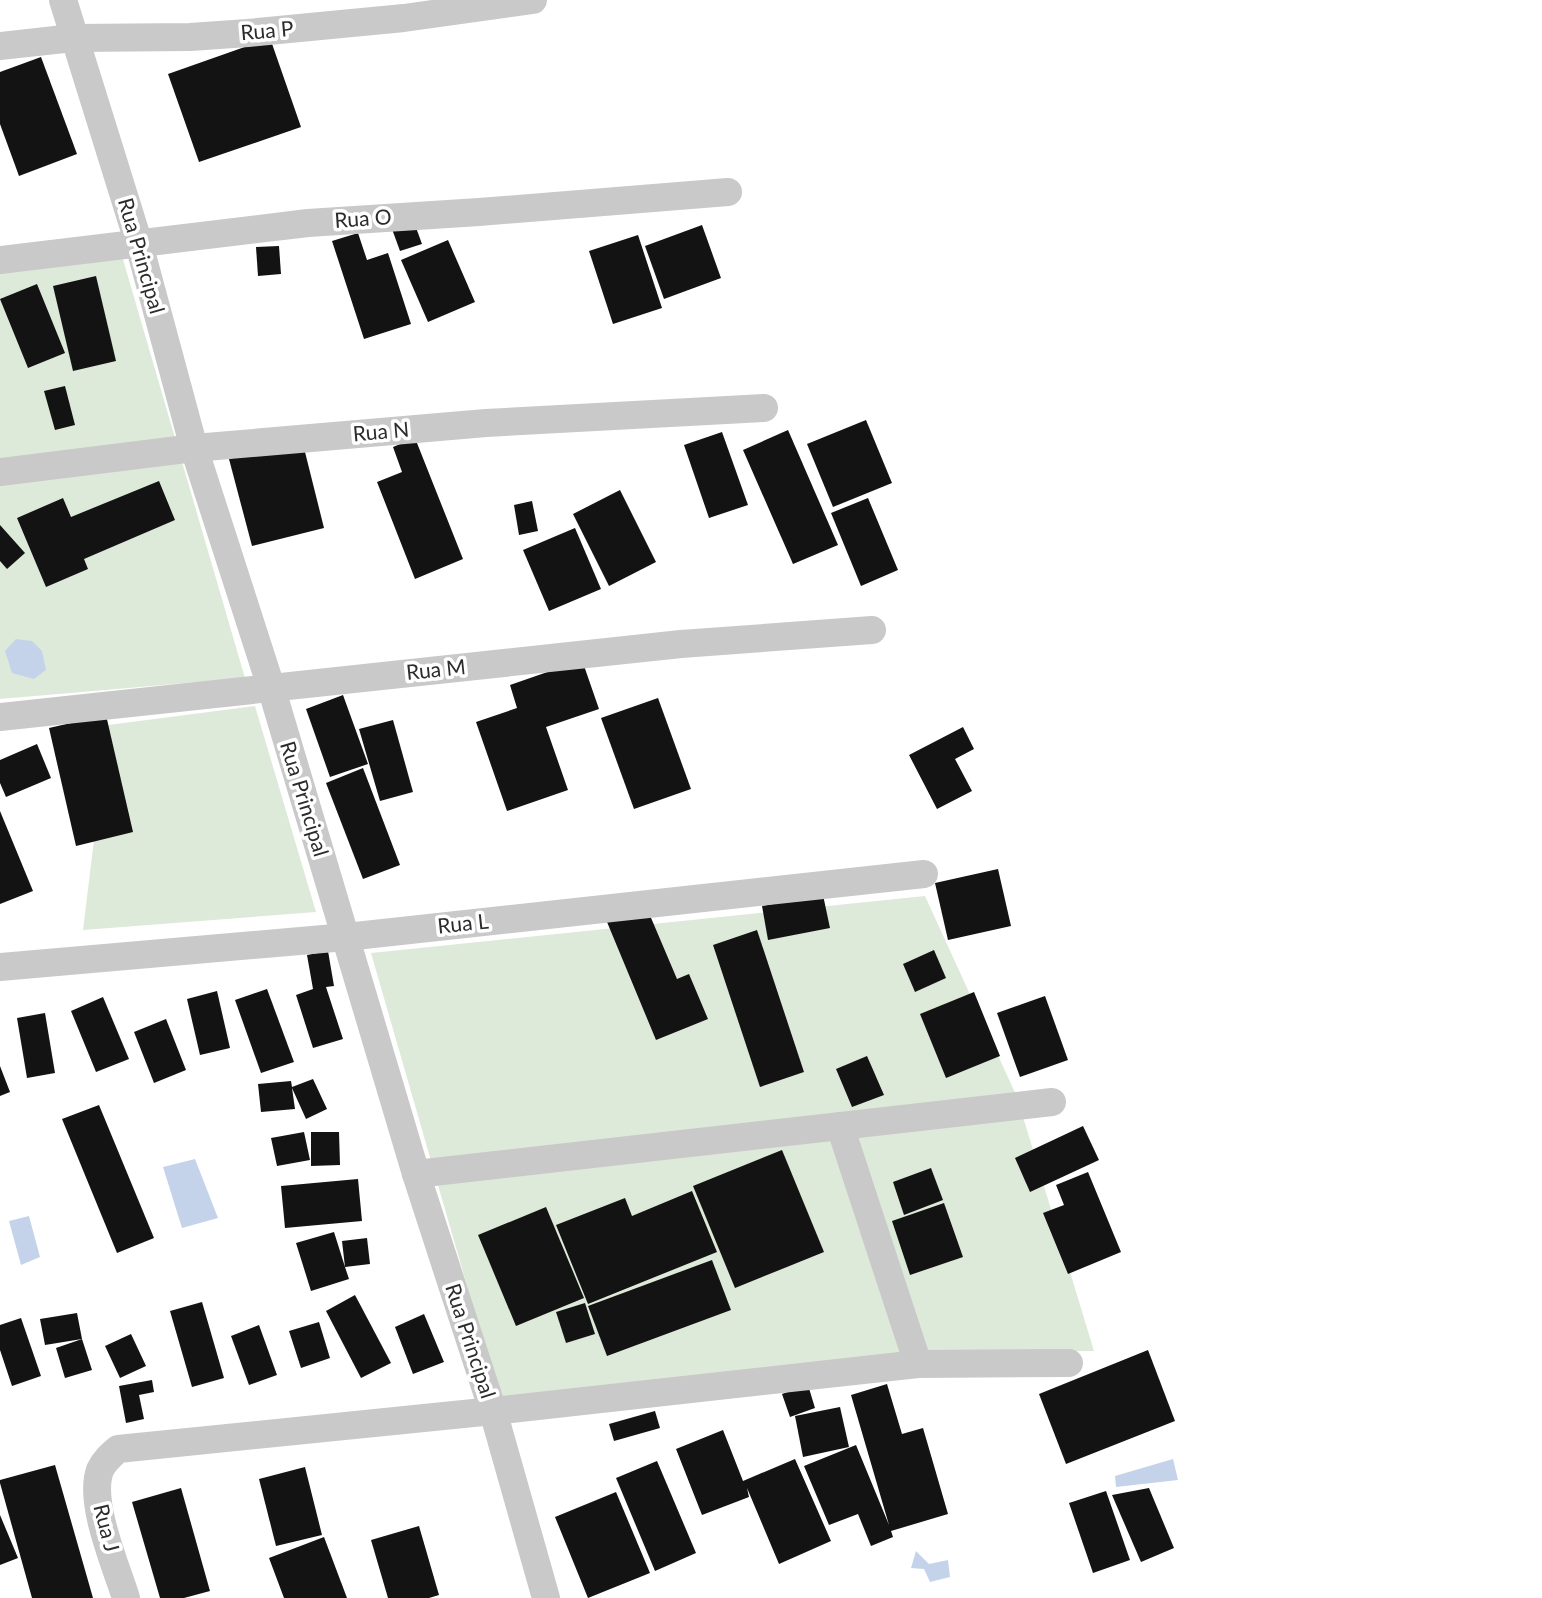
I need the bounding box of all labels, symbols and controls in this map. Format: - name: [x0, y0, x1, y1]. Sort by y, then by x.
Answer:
- street label: Rua P: [239, 15, 294, 44]
- street label: Rua Principal: [114, 195, 171, 316]
- street label: Rua O: [334, 203, 392, 232]
- street label: Rua N: [352, 416, 410, 445]
- street label: Rua M: [405, 653, 467, 684]
- street label: Rua Principal: [276, 738, 335, 859]
- street label: Rua L: [436, 907, 490, 938]
- street label: Rua Principal: [441, 1280, 502, 1401]
- street label: Rua J: [89, 1501, 125, 1554]

